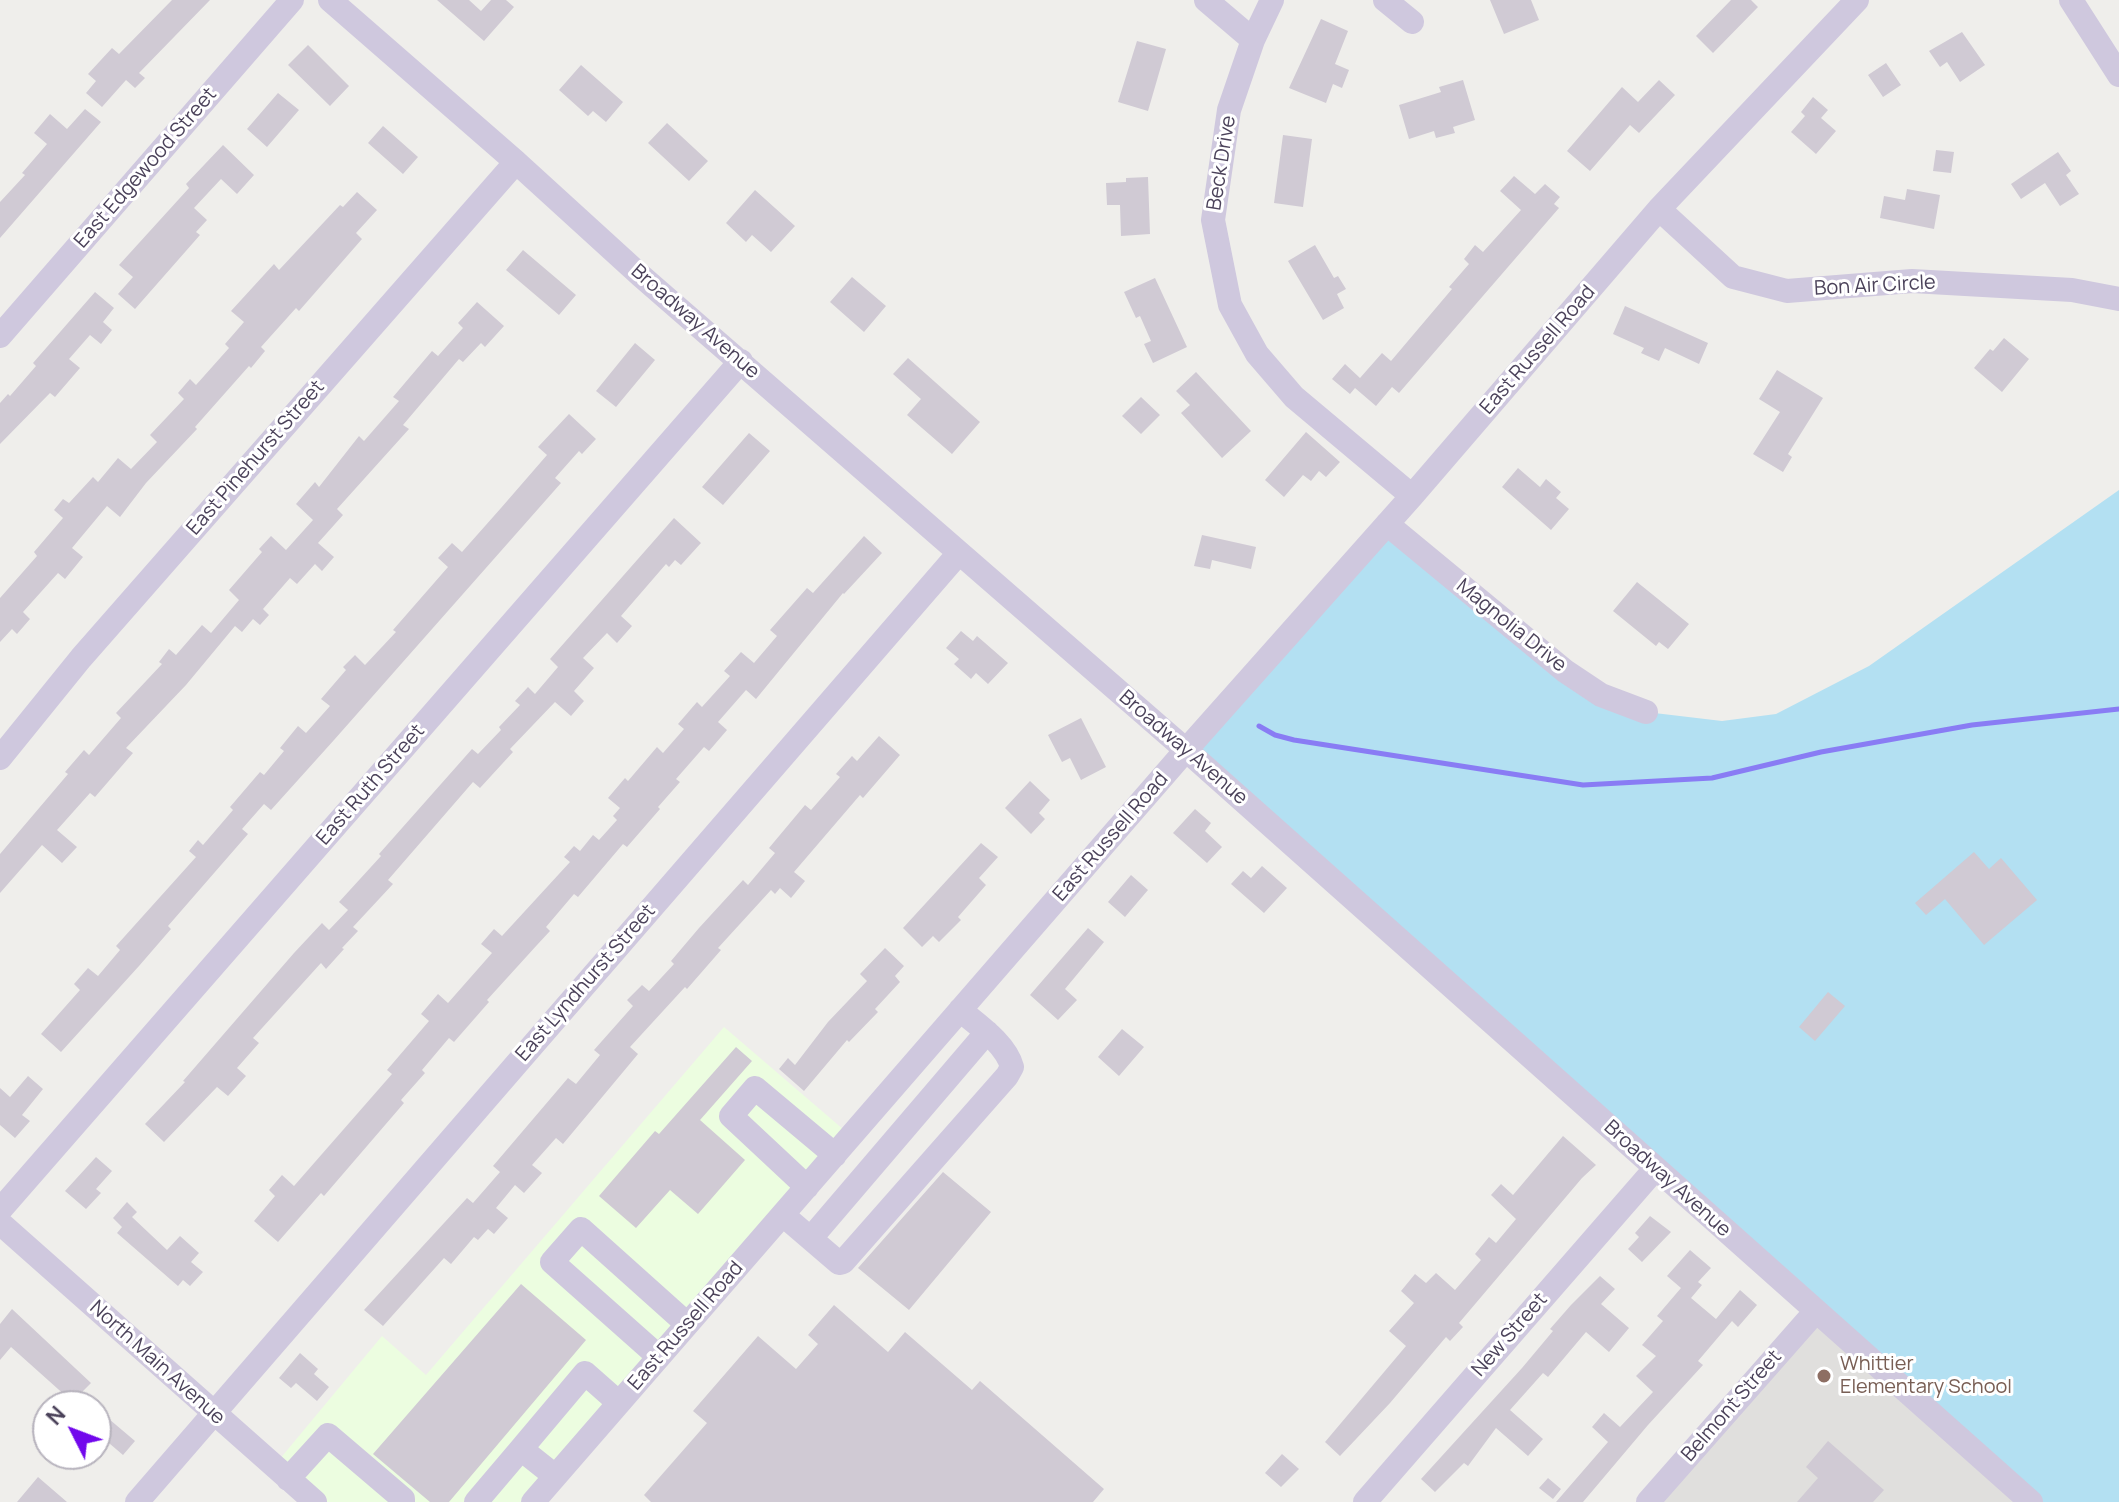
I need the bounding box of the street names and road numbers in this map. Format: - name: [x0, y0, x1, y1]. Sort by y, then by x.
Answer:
- street label: East Edgewood Street: [70, 83, 222, 253]
- street label: Beck Drive: [1203, 114, 1241, 212]
- street label: Broadway Avenue: [626, 260, 764, 384]
- street label: Bon Air Circle: [1814, 271, 1936, 301]
- street label: East Russell Road: [1475, 281, 1601, 419]
- street label: East Pinehurst Street: [182, 376, 330, 540]
- street label: Magnolia Drive: [1451, 574, 1571, 678]
- street label: Broadway Avenue: [1114, 686, 1252, 810]
- street label: East Ruth Street: [312, 720, 430, 850]
- street label: East Russell Road: [1048, 768, 1174, 906]
- street label: East Lyndhurst Street: [511, 900, 661, 1066]
- street label: Broadway Avenue: [1599, 1116, 1735, 1242]
- street label: East Russell Road: [623, 1257, 749, 1395]
- street label: New Street: [1467, 1288, 1553, 1382]
- street label: North Main Avenue: [84, 1296, 230, 1430]
- street label: Belmont Street: [1677, 1345, 1787, 1467]

